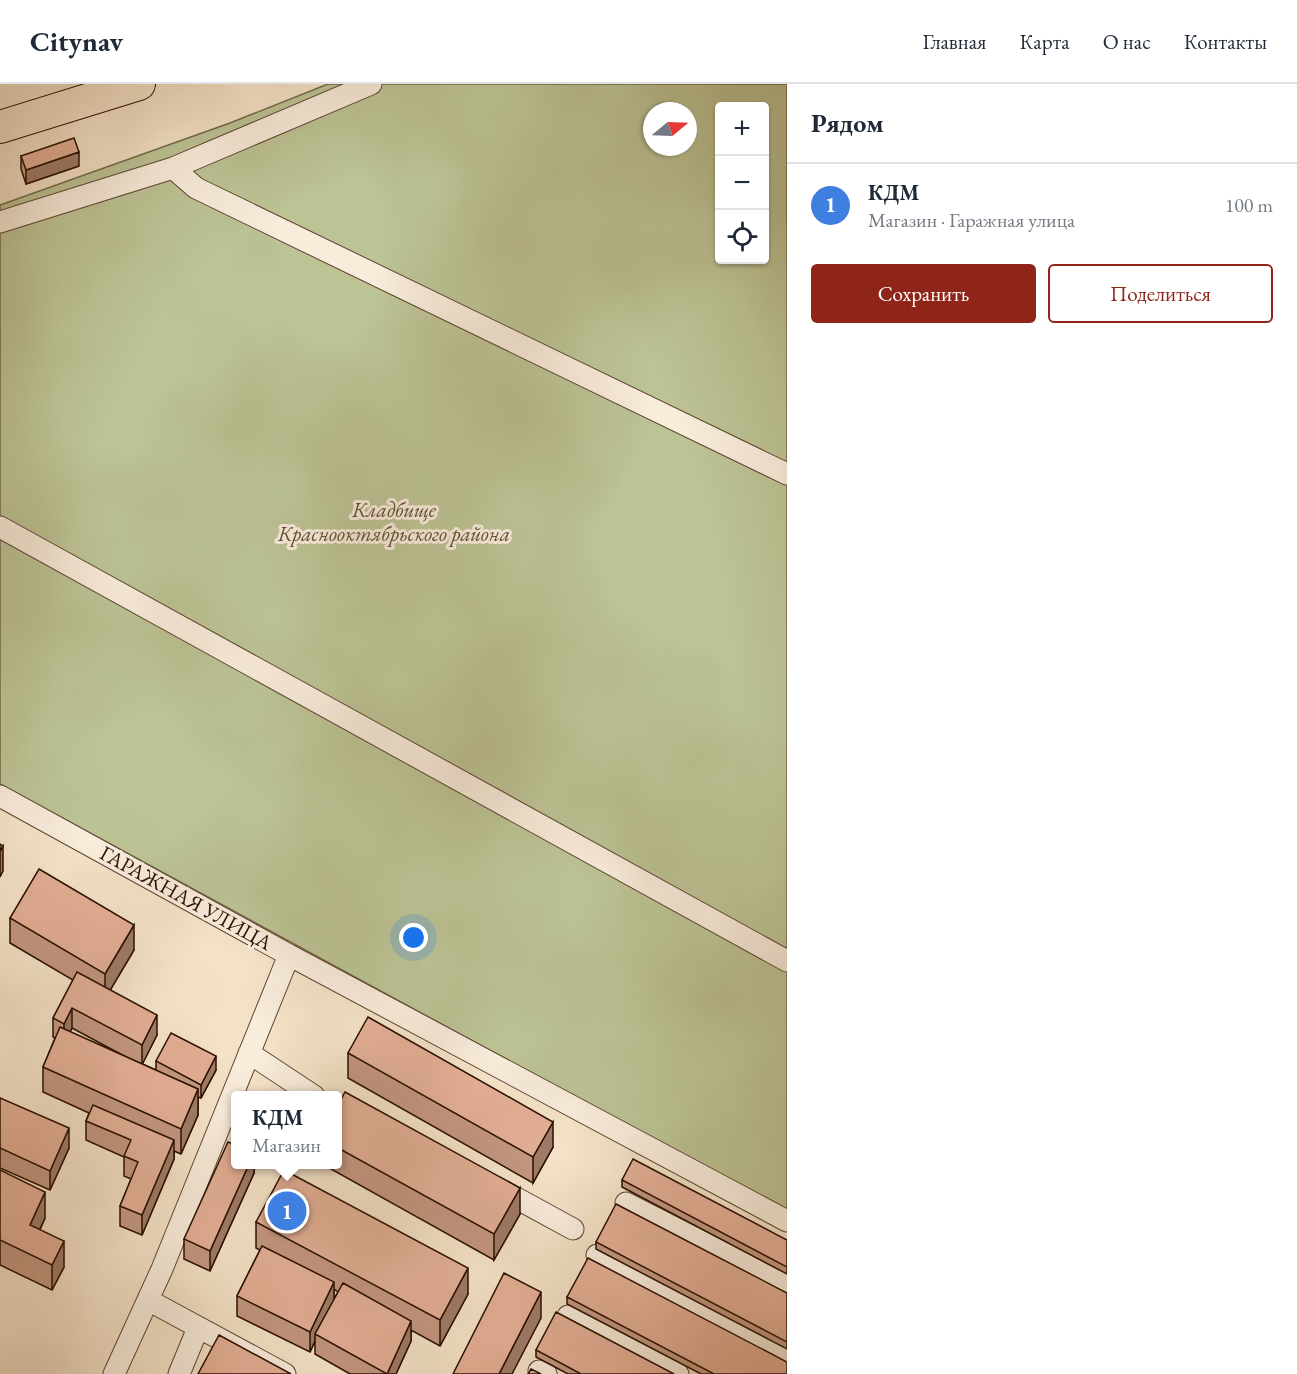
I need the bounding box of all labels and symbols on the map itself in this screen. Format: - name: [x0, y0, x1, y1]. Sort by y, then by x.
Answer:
- north arrow: [643, 102, 697, 156]
- park label: Кладбище Краснооктябрьского района: [277, 496, 510, 547]
- street label: ГАРАЖНАЯ УЛИЦА: [95, 839, 278, 956]
- your location: [399, 923, 428, 952]
- pin: 1: [268, 1188, 306, 1234]

